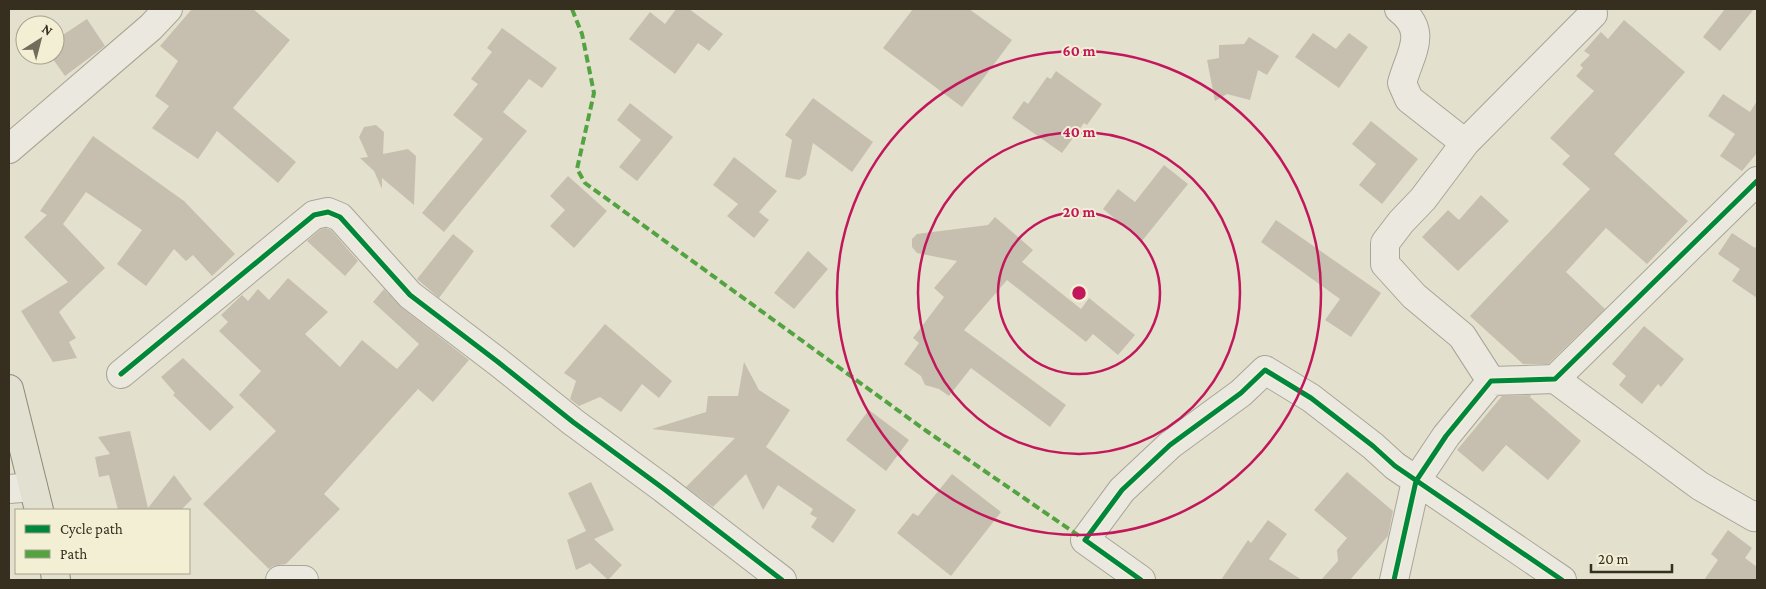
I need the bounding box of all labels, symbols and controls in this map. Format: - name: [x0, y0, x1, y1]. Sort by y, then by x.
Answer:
- north arrow: [15, 15, 65, 65]
- text: N: [39, 20, 57, 39]
- text: 60 m: [1063, 43, 1096, 59]
- text: 40 m: [1063, 124, 1096, 140]
- text: 20 m: [1063, 204, 1095, 220]
- centre of rings: [1070, 284, 1088, 302]
- legend: [15, 509, 190, 574]
- text: Cycle path: [60, 521, 123, 538]
- scale bar: [1591, 542, 1672, 574]
- text: Path: [60, 546, 87, 562]
- text: 20 m: [1598, 551, 1629, 567]

